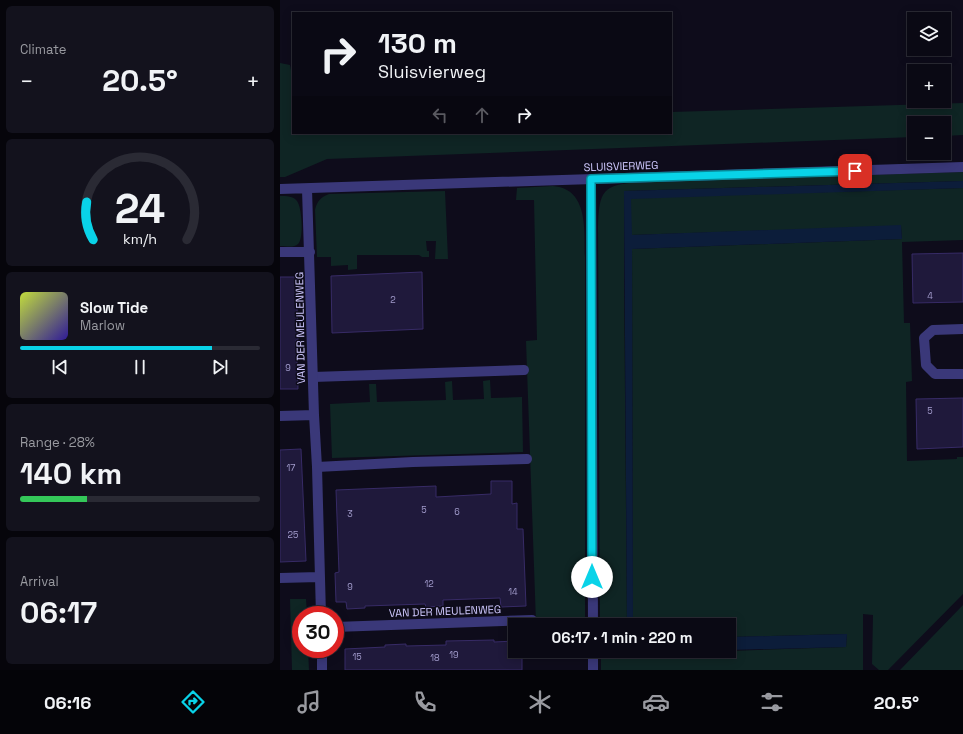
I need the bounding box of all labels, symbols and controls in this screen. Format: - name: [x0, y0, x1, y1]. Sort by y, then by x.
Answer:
- map controls: [907, 12, 951, 160]
- button: layers: [907, 12, 951, 56]
- text: 130 m: [378, 25, 457, 61]
- icon: right: [312, 28, 364, 80]
- text: Climate: [20, 41, 66, 58]
- text: Sluisvierweg: [378, 60, 486, 83]
- text: 20.5°: [102, 61, 178, 100]
- button: +: [907, 64, 951, 108]
- text: −: [20, 67, 34, 95]
- text: +: [246, 67, 260, 95]
- icon: left: [429, 104, 451, 126]
- icon: ahead: [471, 104, 493, 126]
- icon: right: [513, 104, 535, 126]
- button: −: [907, 116, 951, 160]
- pin: [838, 154, 872, 188]
- street label: SLUISVIERWEG: [583, 158, 659, 174]
- icon: arrive: [844, 160, 866, 182]
- text: 24: [115, 182, 165, 235]
- text: km/h: [123, 230, 157, 248]
- street label: VAN DER MEULENWEG: [292, 272, 308, 384]
- house number: 4: [927, 290, 933, 302]
- house number: 2: [390, 294, 396, 306]
- text: Slow Tide: [80, 298, 148, 317]
- text: Marlow: [80, 317, 125, 334]
- icon: previous: [49, 356, 71, 378]
- icon: pause: [129, 356, 151, 378]
- icon: next: [209, 356, 231, 378]
- house number: 9: [285, 362, 291, 374]
- house number: 5: [927, 405, 933, 417]
- text: Range · 28%: [20, 434, 95, 451]
- text: 140 km: [20, 454, 122, 493]
- house number: 17: [287, 462, 295, 474]
- house number: 5: [421, 504, 427, 516]
- house number: 6: [454, 506, 460, 518]
- house number: 3: [347, 508, 353, 520]
- house number: 25: [288, 529, 298, 541]
- position arrow: [571, 556, 613, 598]
- text: Arrival: [20, 573, 59, 590]
- house number: 12: [424, 578, 434, 590]
- house number: 9: [347, 581, 353, 593]
- house number: 14: [508, 586, 518, 598]
- text: 06:17: [20, 593, 97, 632]
- street label: VAN DER MEULENWEG: [389, 602, 501, 620]
- speed limit sign: 30: [292, 606, 344, 658]
- text: 06:17 · 1 min · 220 m: [551, 628, 693, 647]
- house number: 19: [449, 649, 459, 661]
- house number: 15: [352, 651, 362, 663]
- house number: 18: [430, 652, 440, 664]
- icon: directions: [179, 688, 207, 716]
- icon: music: [295, 688, 323, 716]
- icon: phone: [411, 688, 439, 716]
- icon: climate: [526, 688, 554, 716]
- icon: car: [642, 688, 670, 716]
- icon: filters: [758, 688, 786, 716]
- text: 06:16: [44, 691, 91, 714]
- text: 20.5°: [874, 691, 919, 714]

